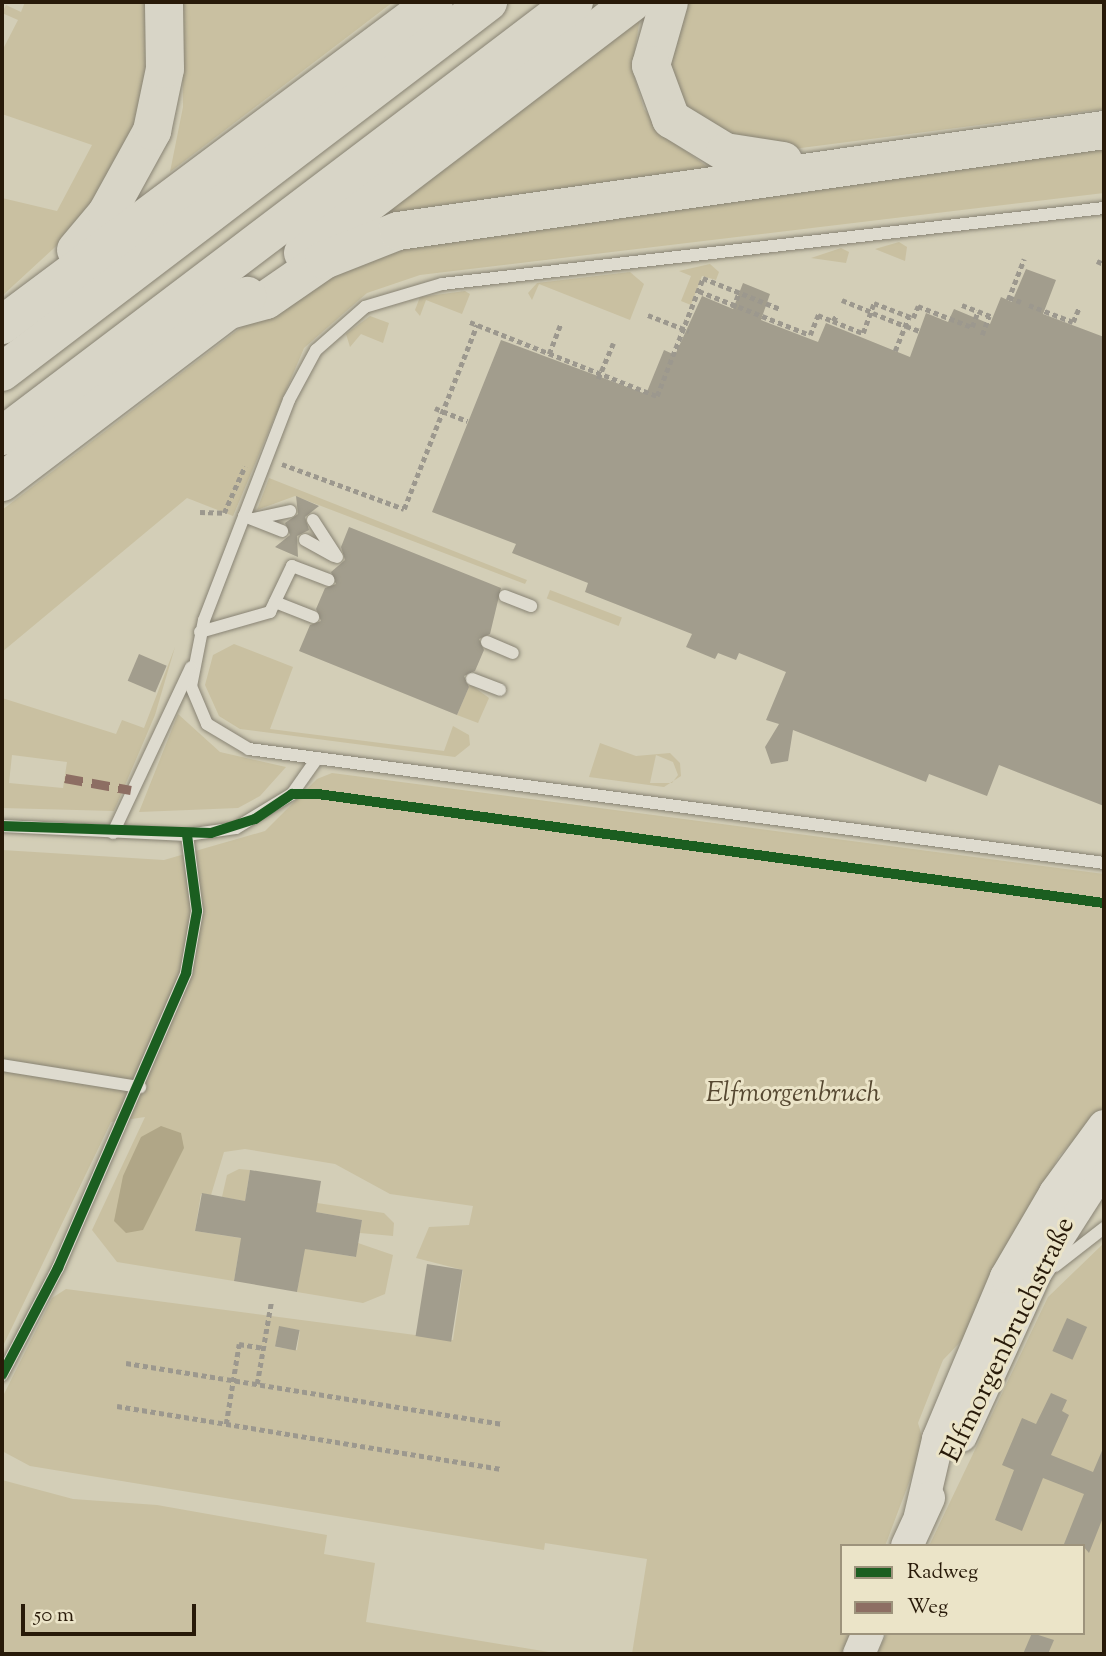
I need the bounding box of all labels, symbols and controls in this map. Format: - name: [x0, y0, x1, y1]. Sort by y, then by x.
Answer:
- park label: Elfmorgenbruch: [706, 1077, 880, 1111]
- street label: Elfmorgenbruchstraße: [935, 1212, 1083, 1468]
- legend: [840, 1544, 1085, 1635]
- text: Radweg: [907, 1558, 978, 1588]
- scale bar: [24, 1590, 200, 1634]
- text: Weg: [907, 1593, 948, 1623]
- text: 50 m: [34, 1601, 74, 1631]

